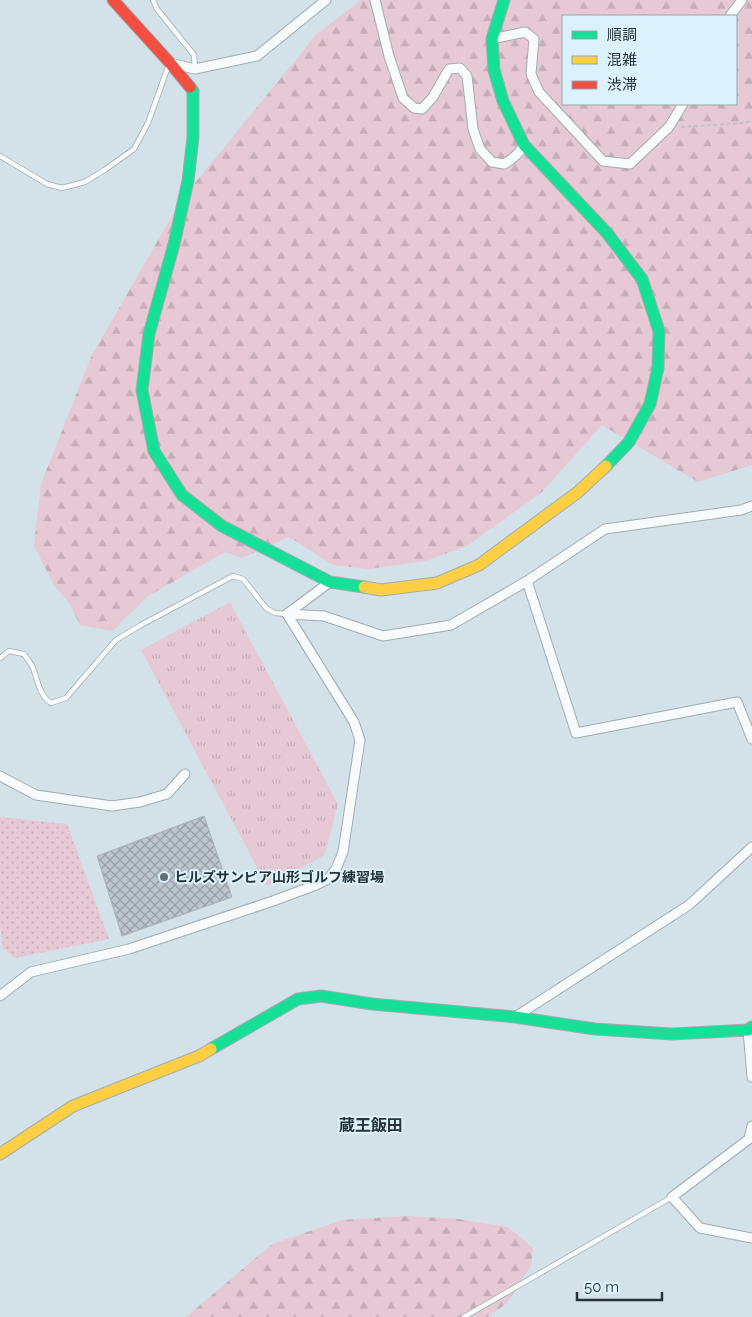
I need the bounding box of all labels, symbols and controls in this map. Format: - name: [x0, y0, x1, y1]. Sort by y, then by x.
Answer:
- legend: [562, 15, 737, 105]
- text: 順調: [607, 26, 637, 44]
- text: 混雑: [607, 51, 637, 69]
- text: 渋滞: [607, 76, 637, 94]
- place label: ヒルズサンピア山形ゴルフ練習場: [174, 869, 384, 885]
- marker: ヒルズサンピア山形ゴルフ練習場: [158, 871, 170, 883]
- district label: 蔵王飯田: [339, 1116, 403, 1135]
- scale bar: [577, 1270, 662, 1302]
- text: 50 m: [584, 1278, 619, 1296]

